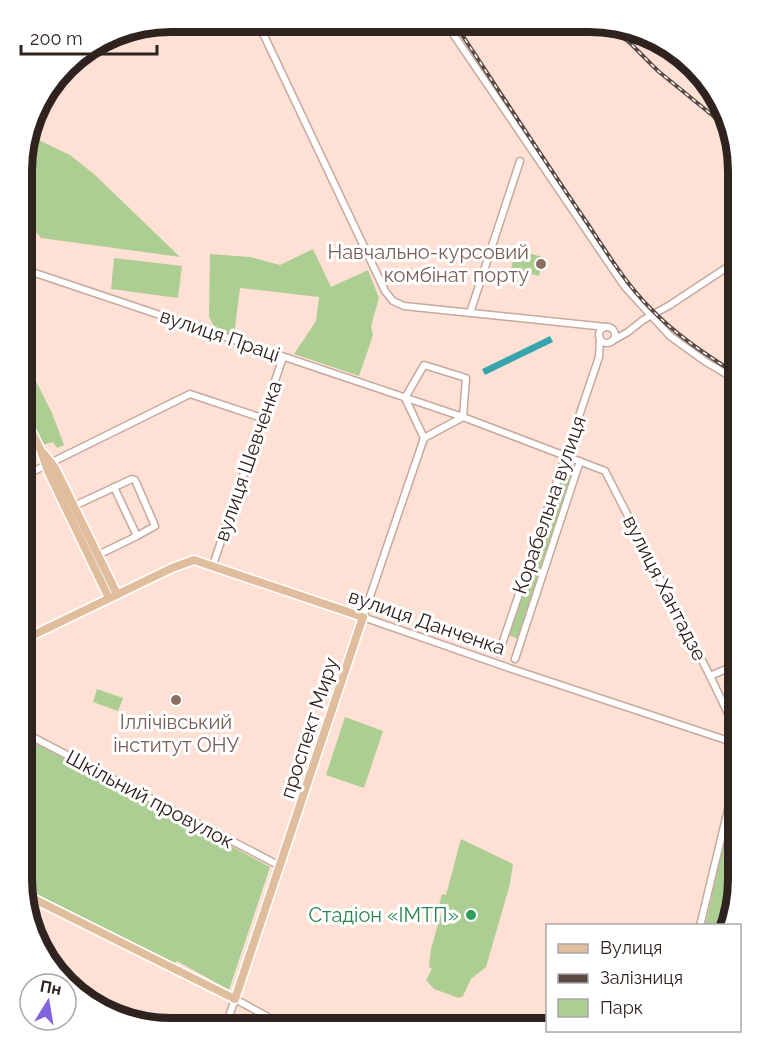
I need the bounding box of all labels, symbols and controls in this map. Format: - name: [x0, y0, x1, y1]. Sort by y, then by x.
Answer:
- scale bar: [21, 18, 158, 56]
- text: 200 m: [30, 28, 83, 49]
- place label: Навчально-курсовий комбінат порту: [328, 240, 529, 287]
- marker: Навчально-курсовий комбінат порту: [534, 257, 548, 271]
- street label: вулиця Праці: [157, 303, 283, 367]
- street label: вулиця Шевченка: [209, 378, 287, 544]
- street label: Корабельна вулиця: [507, 413, 591, 597]
- street label: вулиця Хантадзе: [618, 511, 712, 665]
- street label: вулиця Данченка: [345, 584, 509, 660]
- street label: проспект Миру: [275, 654, 343, 802]
- marker: Іллічівський інститут ОНУ: [169, 693, 183, 707]
- place label: Іллічівський інститут ОНУ: [113, 710, 239, 757]
- street label: Шкільний провулок: [62, 745, 238, 853]
- place label: Стадіон «ІМТП»: [308, 903, 459, 927]
- marker: Стадіон «ІМТП»: [464, 908, 478, 922]
- legend: [546, 924, 741, 1032]
- text: Вулиця: [600, 937, 662, 958]
- text: Залізниця: [600, 967, 683, 988]
- north arrow: [18, 972, 78, 1032]
- text: Пн: [39, 976, 63, 999]
- text: Парк: [600, 997, 643, 1018]

